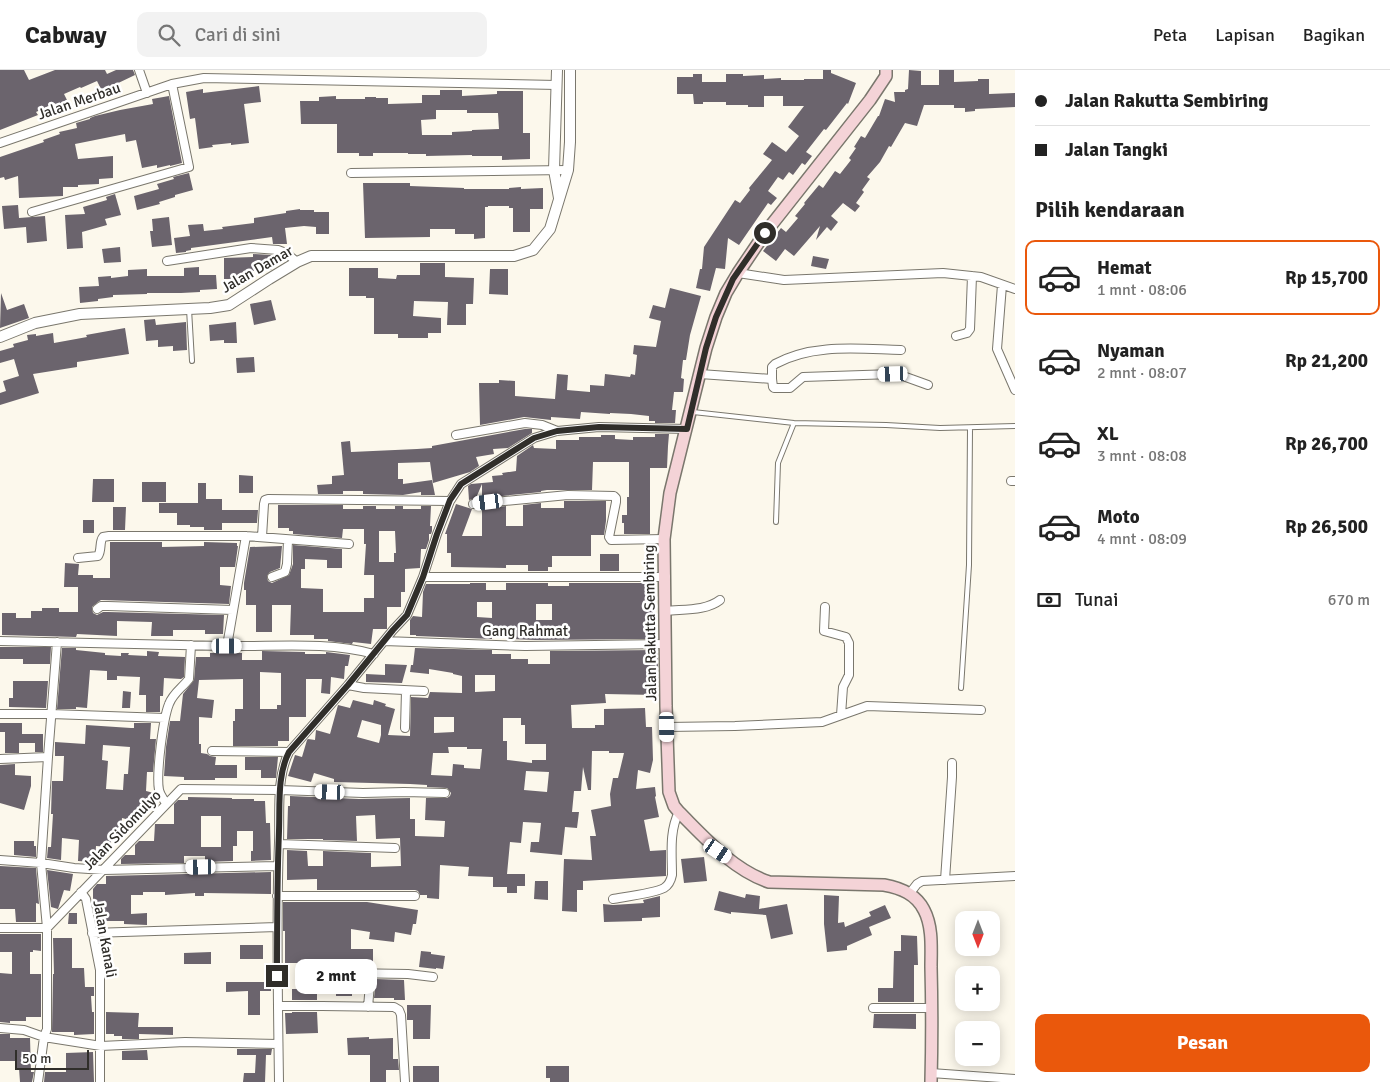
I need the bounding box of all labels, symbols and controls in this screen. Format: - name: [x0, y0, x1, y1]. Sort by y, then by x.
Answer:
- search box: [137, 12, 487, 57]
- text: Cabway: [25, 20, 107, 50]
- icon: search: [155, 21, 183, 49]
- text: Cari di sini: [195, 23, 281, 47]
- text: Peta: [1153, 24, 1187, 46]
- text: Lapisan: [1215, 24, 1275, 46]
- text: Bagikan: [1303, 24, 1365, 46]
- street label: Jalan Merbau: [35, 78, 123, 124]
- text: Jalan Rakutta Sembiring: [1065, 89, 1269, 113]
- text: Jalan Tangki: [1065, 138, 1168, 162]
- text: Pilih kendaraan: [1035, 196, 1185, 223]
- route start: [754, 222, 776, 244]
- street label: Jalan Damar: [218, 241, 296, 297]
- icon: car: [1037, 255, 1082, 300]
- text: Hemat: [1097, 256, 1152, 280]
- text: Rp 15,700: [1285, 266, 1368, 290]
- text: 1 mnt · 08:06: [1097, 280, 1187, 300]
- icon: car: [1037, 338, 1082, 383]
- text: Nyaman: [1097, 339, 1165, 363]
- text: Rp 21,200: [1285, 349, 1368, 373]
- text: 2 mnt · 08:07: [1097, 363, 1187, 383]
- car: [877, 366, 908, 382]
- icon: car: [1037, 421, 1082, 466]
- text: XL: [1097, 422, 1119, 446]
- text: Rp 26,700: [1285, 432, 1368, 456]
- text: 3 mnt · 08:08: [1097, 446, 1187, 466]
- car: [472, 493, 503, 511]
- icon: car: [1037, 504, 1082, 549]
- text: Moto: [1097, 505, 1140, 529]
- text: Rp 26,500: [1285, 515, 1368, 539]
- text: 4 mnt · 08:09: [1097, 529, 1187, 549]
- street label: Jalan Rakutta Sembiring: [640, 545, 660, 701]
- icon: cash: [1035, 586, 1063, 614]
- text: Tunai: [1075, 588, 1118, 612]
- text: 670 m: [1328, 590, 1370, 610]
- street label: Gang Rahmat: [482, 622, 568, 640]
- car: [212, 639, 242, 654]
- car: [659, 712, 674, 742]
- car: [314, 784, 345, 800]
- street label: Jalan Sidomulyo: [79, 786, 165, 874]
- car: [701, 836, 734, 866]
- car: [185, 859, 216, 875]
- street label: Jalan Kanali: [89, 899, 121, 979]
- north arrow: [955, 911, 1000, 956]
- map controls: [955, 911, 1000, 1066]
- callout: 2 mnt: [294, 958, 377, 994]
- route end: [266, 965, 288, 987]
- text: 2 mnt: [316, 966, 356, 986]
- button: +: [955, 966, 1000, 1011]
- button: Pesan: [1035, 1014, 1370, 1072]
- button: −: [955, 1021, 1000, 1066]
- scale bar: [15, 1047, 89, 1070]
- text: 50 m: [22, 1050, 51, 1067]

